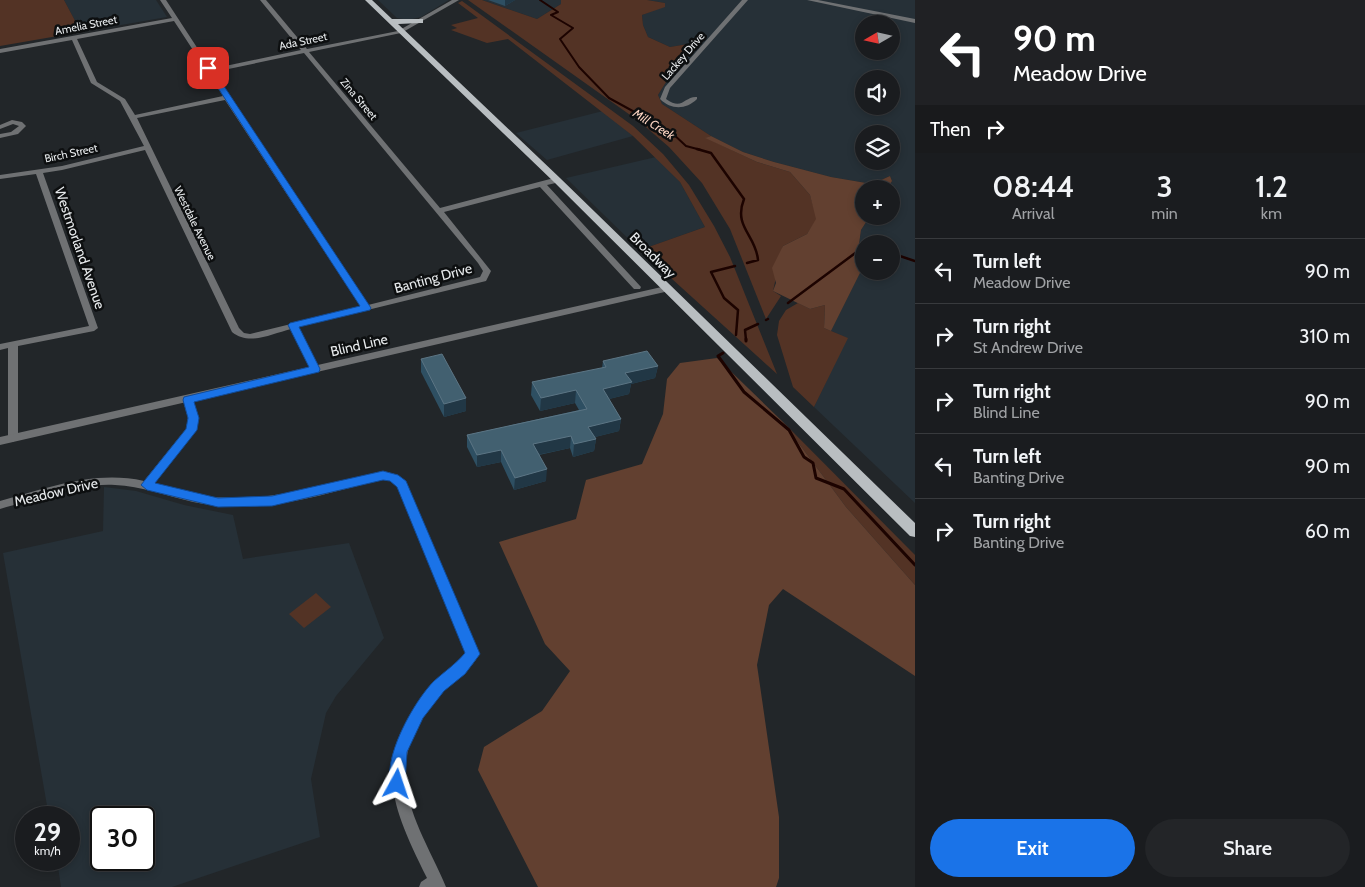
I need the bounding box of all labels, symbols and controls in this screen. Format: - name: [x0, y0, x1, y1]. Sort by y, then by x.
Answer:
- street label: Amelia Street: [54, 12, 119, 38]
- north arrow: [855, 15, 900, 60]
- map controls: [855, 15, 900, 280]
- text: 90 m: [1013, 17, 1096, 60]
- icon: left: [930, 20, 995, 85]
- street label: Ada Street: [278, 29, 329, 53]
- street label: Lackey Drive: [658, 29, 708, 83]
- pin: [187, 47, 229, 89]
- icon: arrive: [194, 54, 222, 82]
- text: Meadow Drive: [1013, 60, 1147, 87]
- button: sound: [855, 70, 900, 115]
- street label: Zina Street: [337, 75, 381, 123]
- water label: Mill Creek: [630, 105, 678, 143]
- icon: right: [981, 115, 1009, 143]
- text: Then: [930, 118, 971, 141]
- button: layers: [855, 125, 900, 170]
- street label: Birch Street: [43, 140, 99, 165]
- text: 08:44: [992, 168, 1074, 205]
- text: 3: [1156, 168, 1173, 205]
- text: 1.2: [1255, 168, 1288, 205]
- button: +: [855, 180, 900, 225]
- street label: Westdale Avenue: [171, 184, 219, 263]
- street label: Westmorland Avenue: [51, 185, 109, 311]
- text: Arrival: [1012, 204, 1054, 223]
- text: min: [1151, 204, 1178, 223]
- text: km: [1261, 204, 1282, 223]
- street label: Broadway: [626, 228, 680, 282]
- button: −: [855, 235, 900, 280]
- text: Turn left: [973, 250, 1041, 273]
- icon: left: [930, 257, 958, 285]
- street label: Banting Drive: [392, 259, 474, 297]
- text: 90 m: [1305, 260, 1350, 283]
- text: Meadow Drive: [973, 273, 1070, 292]
- text: Turn right: [973, 315, 1051, 338]
- icon: right: [930, 322, 958, 350]
- text: 310 m: [1299, 325, 1350, 348]
- street label: Blind Line: [329, 330, 389, 360]
- text: St Andrew Drive: [973, 338, 1083, 357]
- text: Turn right: [973, 380, 1051, 403]
- icon: right: [930, 387, 958, 415]
- text: 90 m: [1305, 390, 1350, 413]
- text: Blind Line: [973, 403, 1040, 422]
- text: Turn left: [973, 445, 1041, 468]
- icon: left: [930, 452, 958, 480]
- text: 90 m: [1305, 455, 1350, 478]
- text: Banting Drive: [973, 468, 1064, 487]
- street label: Meadow Drive: [12, 474, 100, 510]
- text: Turn right: [973, 510, 1051, 533]
- icon: right: [930, 517, 958, 545]
- text: 60 m: [1305, 520, 1350, 543]
- text: Banting Drive: [973, 533, 1064, 552]
- position arrow: [370, 757, 422, 809]
- speed limit sign: 30: [90, 806, 155, 871]
- text: 29: [34, 817, 61, 847]
- button: Exit: [930, 819, 1135, 877]
- button: Share: [1145, 819, 1350, 877]
- text: km/h: [34, 843, 61, 858]

